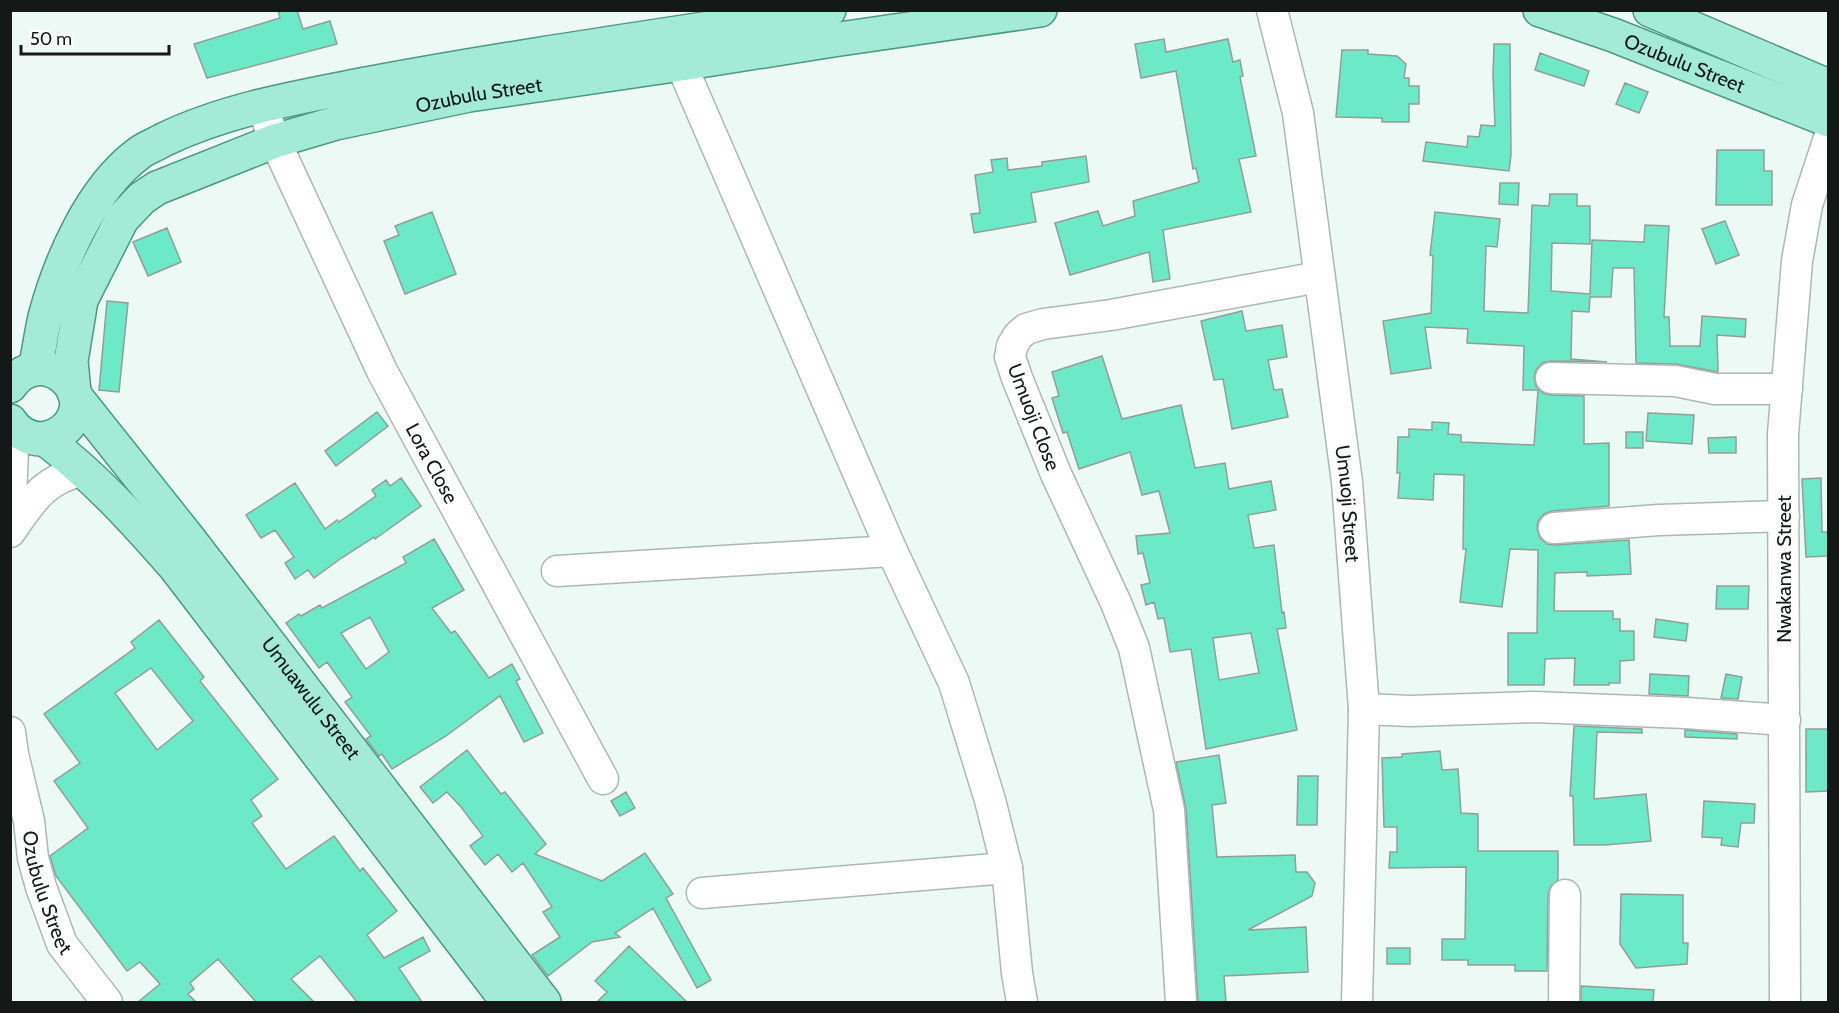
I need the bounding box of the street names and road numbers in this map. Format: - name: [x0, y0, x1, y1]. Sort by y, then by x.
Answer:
- street label: Ozubulu Street: [1621, 29, 1749, 98]
- street label: Ozubulu Street: [413, 72, 544, 118]
- street label: Umuoji Close: [1003, 360, 1065, 474]
- street label: Lora Close: [401, 419, 463, 508]
- street label: Umuoji Street: [1330, 443, 1365, 563]
- street label: Nwakanwa Street: [1772, 495, 1796, 643]
- street label: Umuawulu Street: [257, 632, 366, 764]
- street label: Ozubulu Street: [18, 830, 78, 959]

